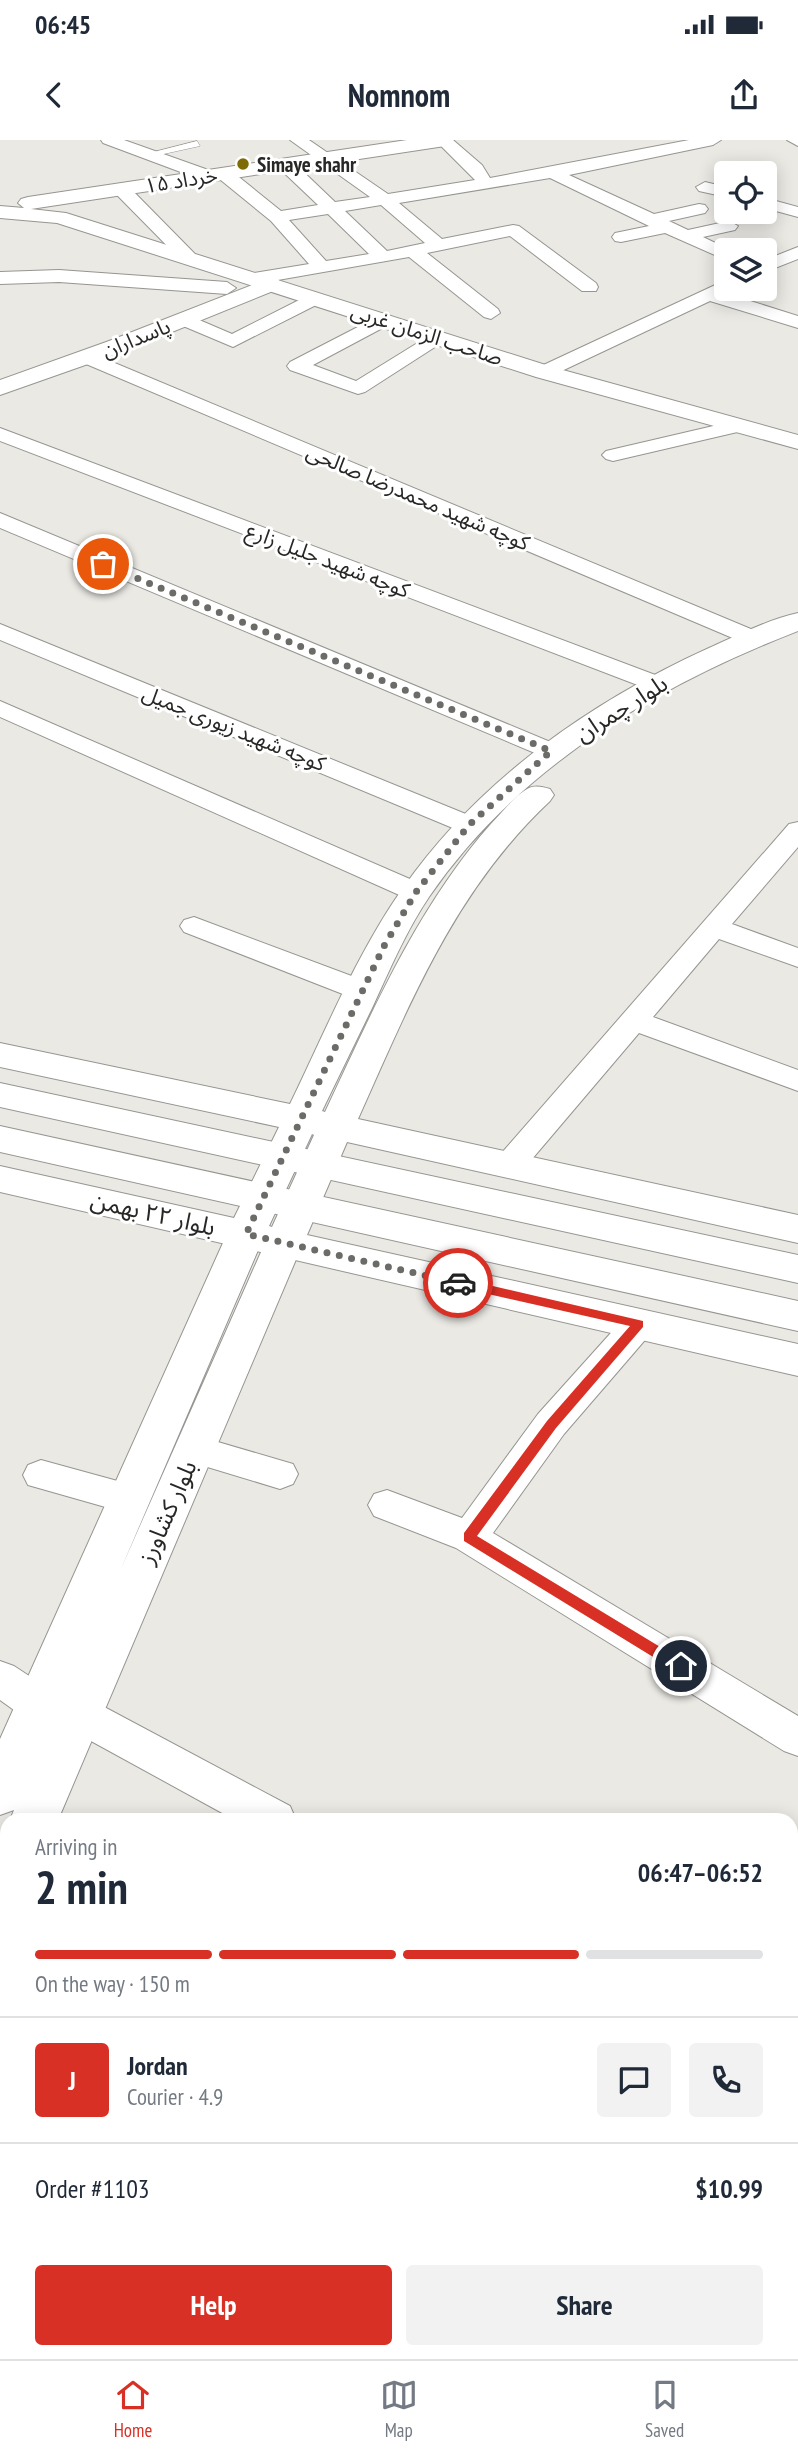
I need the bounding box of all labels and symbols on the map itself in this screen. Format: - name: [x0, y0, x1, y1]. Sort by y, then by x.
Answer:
- place label: Simaye shahr: [257, 151, 357, 178]
- marker: Simaye shahr: [235, 156, 251, 172]
- street label: ۱۵ خرداد: [143, 161, 219, 199]
- street label: صاحب الزمان غربی: [348, 297, 506, 371]
- street label: پاسداران: [98, 312, 174, 364]
- street label: کوچه شهید محمدرضا صالحی: [302, 438, 534, 556]
- street label: کوچه شهید جلیل زارع: [242, 516, 414, 606]
- pin: [73, 534, 133, 594]
- street label: بلوار چمران: [569, 667, 673, 749]
- street label: کوچه شهید زیوری جمیل: [138, 679, 330, 777]
- street label: بلوار ۲۲ بهمن: [88, 1184, 218, 1242]
- courier: [423, 1248, 493, 1318]
- street label: بلوار کشاورز: [130, 1455, 204, 1570]
- pin: [651, 1636, 711, 1696]

